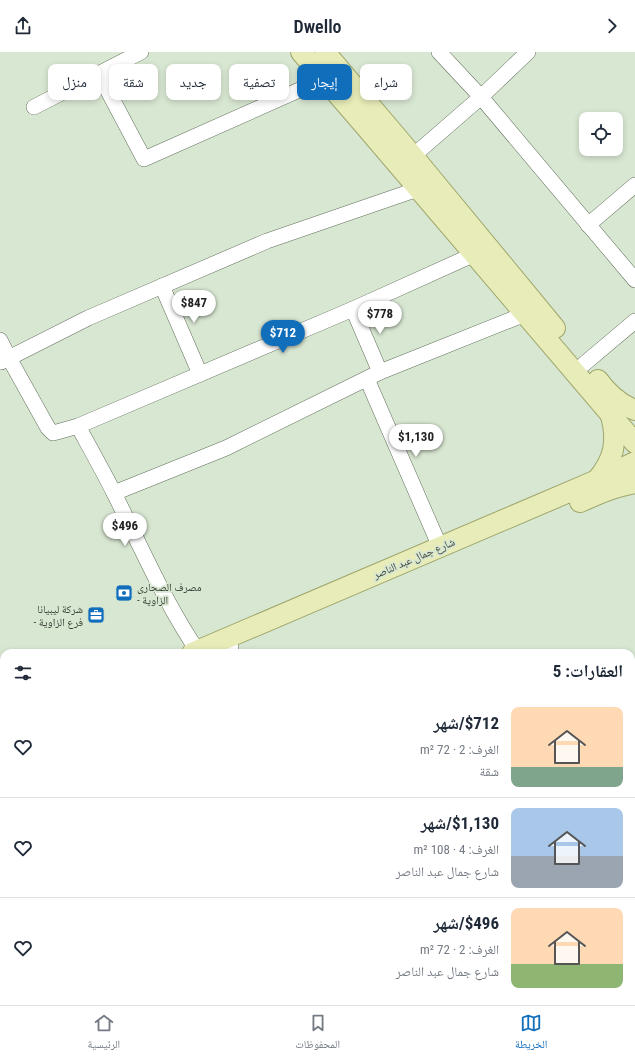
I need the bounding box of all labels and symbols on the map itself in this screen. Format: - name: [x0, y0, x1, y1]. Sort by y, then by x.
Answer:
- pin: $847: [170, 290, 218, 324]
- pin: $778: [356, 301, 404, 335]
- pin: $712: [259, 320, 307, 354]
- pin: $1,130: [383, 424, 449, 458]
- pin: $496: [101, 513, 149, 547]
- street label: شارع جمال عبد الناصر: [371, 535, 457, 582]
- place label: مصرف الصحارى - الزاوية: [137, 581, 202, 607]
- bank icon: مصرف الصحارى - الزاوية: [114, 583, 134, 603]
- place label: شركة ليبيانا - فرع الزاوية: [34, 603, 83, 629]
- office icon: شركة ليبيانا - فرع الزاوية: [86, 605, 106, 625]

